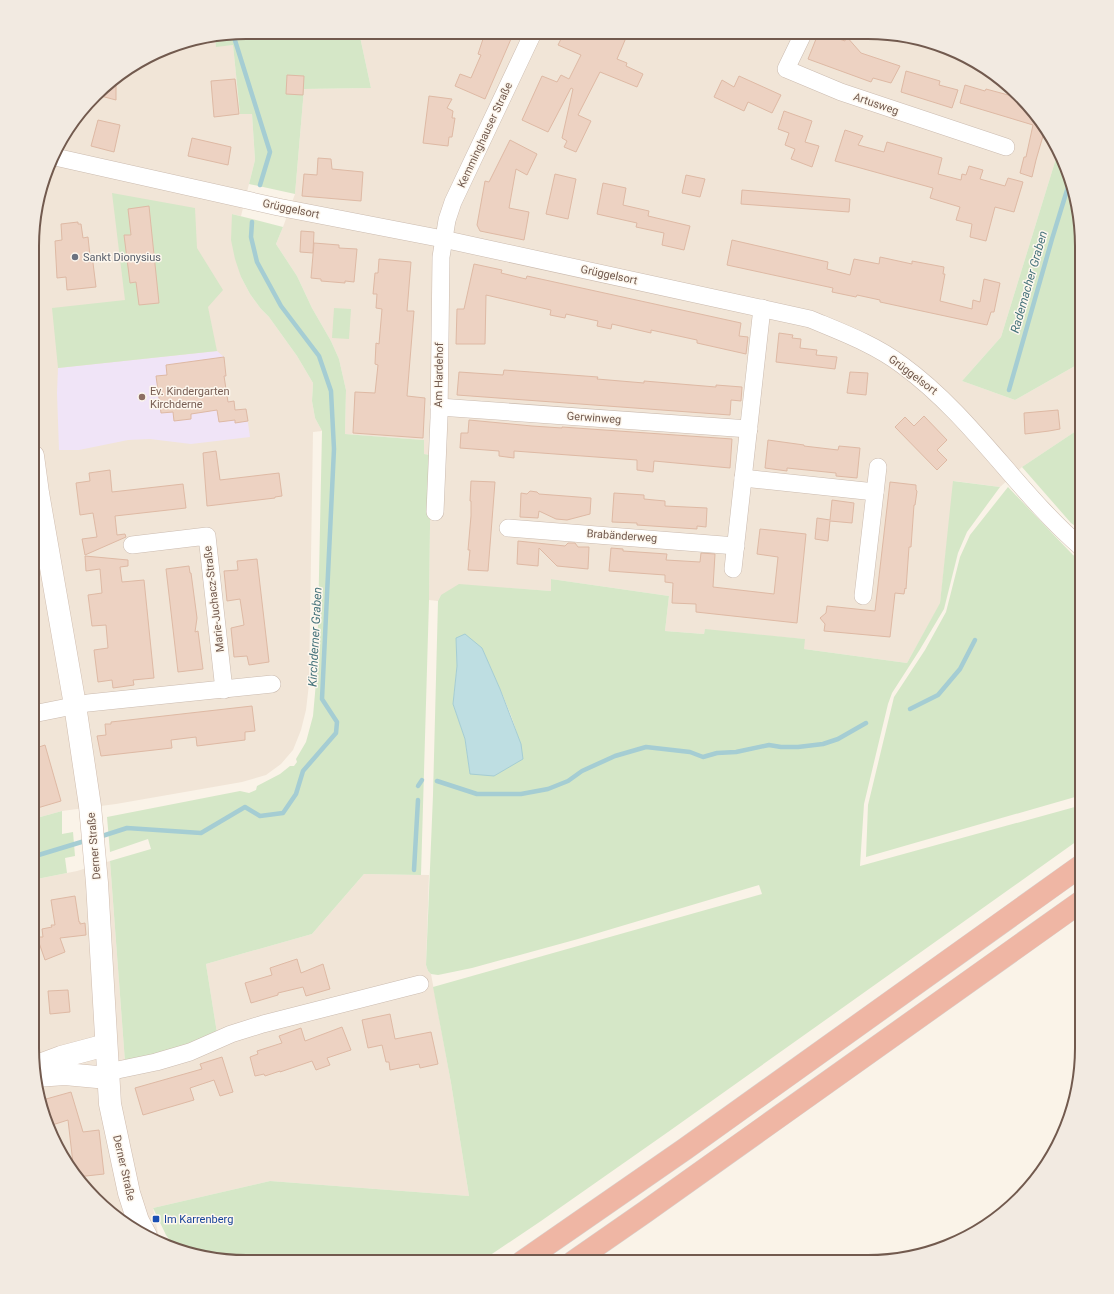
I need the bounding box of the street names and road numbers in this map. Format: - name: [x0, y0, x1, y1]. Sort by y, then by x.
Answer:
- street label: Kemminghauser Straße: [455, 80, 515, 190]
- street label: Artusweg: [852, 90, 900, 118]
- street label: Grüggelsort: [261, 197, 321, 221]
- street label: Grüggelsort: [579, 263, 639, 287]
- street label: Am Hardehof: [432, 342, 446, 408]
- street label: Grüggelsort: [886, 352, 940, 398]
- street label: Gerwinweg: [566, 410, 622, 426]
- street label: Brabänderweg: [586, 527, 658, 545]
- street label: Marie-Juchacz-Straße: [201, 545, 227, 653]
- street label: Derner Straße: [85, 812, 103, 880]
- street label: Derner Straße: [110, 1134, 138, 1202]

